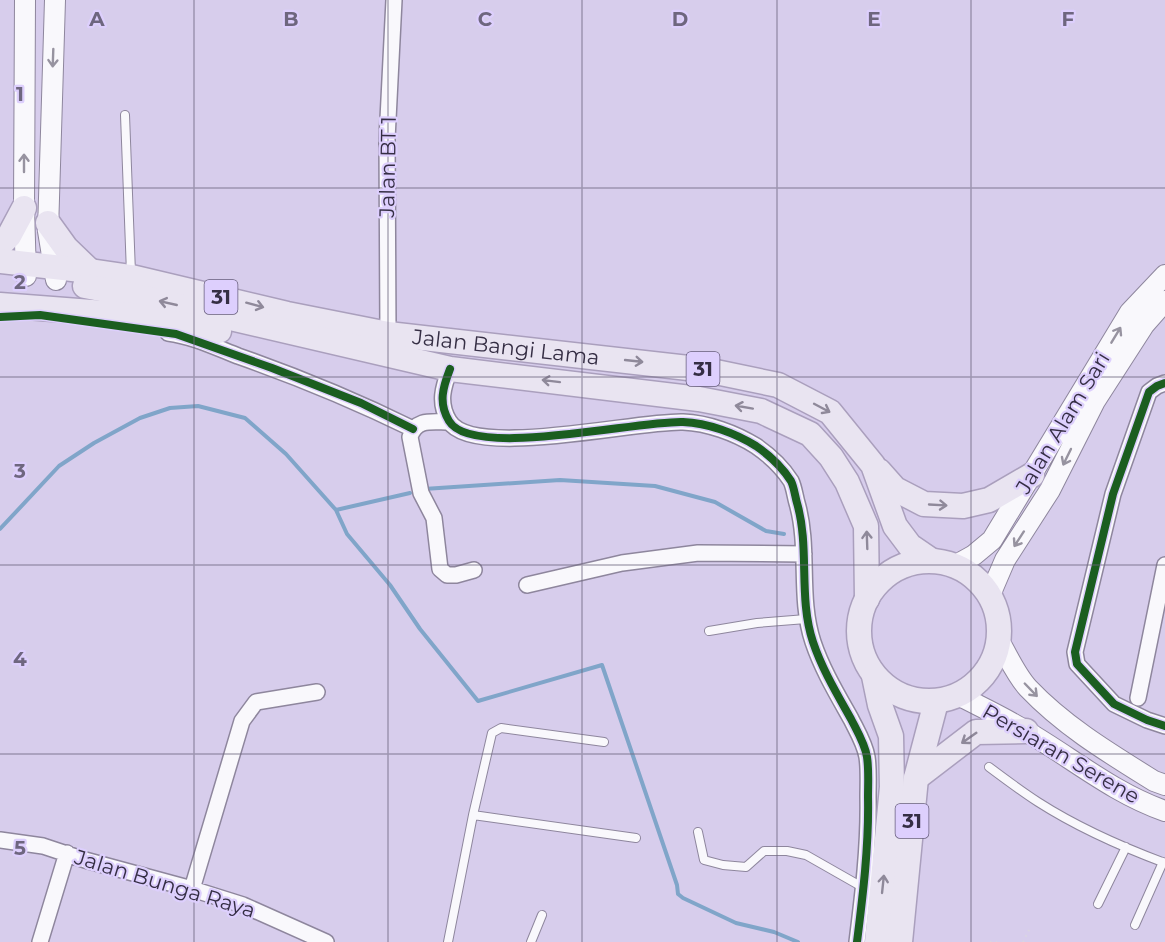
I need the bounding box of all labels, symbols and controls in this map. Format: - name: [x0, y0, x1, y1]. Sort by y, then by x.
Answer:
- text: A: [88, 7, 105, 31]
- text: B: [283, 7, 299, 31]
- text: C: [478, 7, 493, 31]
- text: D: [672, 7, 688, 31]
- text: E: [867, 7, 881, 31]
- text: F: [1062, 7, 1075, 31]
- one-way arrow: [48, 48, 59, 68]
- text: 1: [16, 82, 24, 106]
- street label: Jalan BT 1: [374, 116, 401, 219]
- one-way arrow: [18, 153, 30, 173]
- text: 2: [14, 270, 26, 294]
- road number: 31: [204, 280, 238, 314]
- one-way arrow: [158, 297, 177, 309]
- one-way arrow: [245, 300, 264, 311]
- street label: Jalan Bangi Lama: [410, 324, 601, 370]
- one-way arrow: [1111, 327, 1123, 344]
- street label: Jalan Alam Sari: [1010, 347, 1115, 499]
- road number: 31: [686, 352, 720, 386]
- one-way arrow: [624, 356, 644, 367]
- one-way arrow: [541, 375, 561, 386]
- one-way arrow: [735, 401, 754, 412]
- one-way arrow: [812, 403, 830, 414]
- one-way arrow: [1060, 447, 1072, 465]
- text: 3: [13, 459, 26, 483]
- one-way arrow: [928, 500, 948, 511]
- one-way arrow: [861, 531, 873, 551]
- one-way arrow: [1012, 531, 1025, 548]
- text: 4: [13, 647, 27, 671]
- one-way arrow: [1024, 682, 1038, 697]
- street label: Persiaran Serene: [978, 698, 1144, 809]
- one-way arrow: [961, 731, 978, 744]
- road number: 31: [896, 804, 928, 838]
- text: 5: [14, 836, 26, 860]
- street label: Jalan Bunga Raya: [71, 844, 258, 923]
- one-way arrow: [878, 874, 889, 894]

